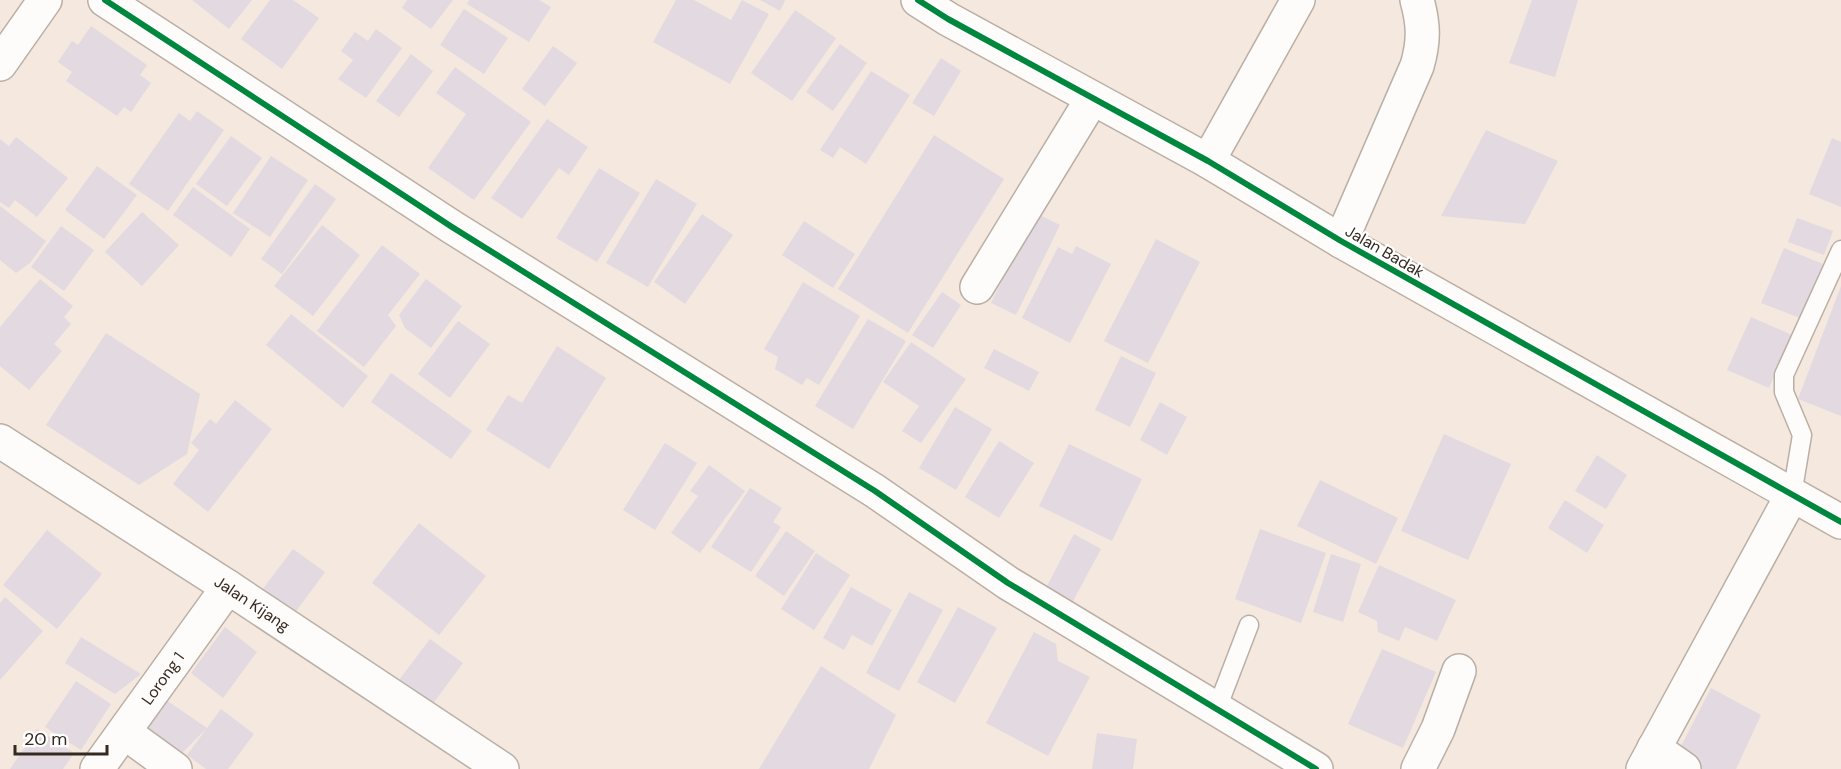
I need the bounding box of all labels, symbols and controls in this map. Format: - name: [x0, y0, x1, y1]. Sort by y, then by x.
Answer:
- street label: Jalan Badak: [1342, 220, 1428, 282]
- street label: Jalan Kijang: [210, 571, 294, 636]
- street label: Lorong 1: [137, 648, 189, 709]
- scale bar: [15, 718, 106, 756]
- text: 20 m: [24, 727, 67, 751]

